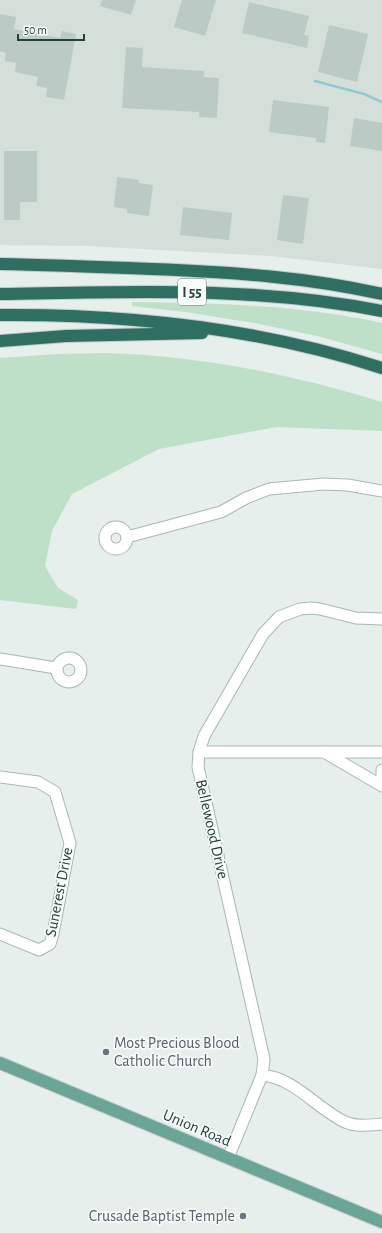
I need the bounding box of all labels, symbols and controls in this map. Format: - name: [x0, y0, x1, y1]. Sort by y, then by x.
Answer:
- scale bar: [18, 16, 84, 42]
- text: 50 m: [24, 24, 47, 36]
- road number: I 55: [178, 279, 206, 305]
- street label: Bellewood Drive: [193, 778, 231, 880]
- street label: Sunerest Drive: [42, 846, 76, 938]
- place label: Most Precious Blood Catholic Church: [114, 1035, 240, 1069]
- marker: Most Precious Blood Catholic Church: [101, 1047, 111, 1057]
- street label: Union Road: [161, 1107, 233, 1149]
- place label: Crusade Baptist Temple: [89, 1208, 235, 1224]
- marker: Crusade Baptist Temple: [238, 1211, 248, 1221]

